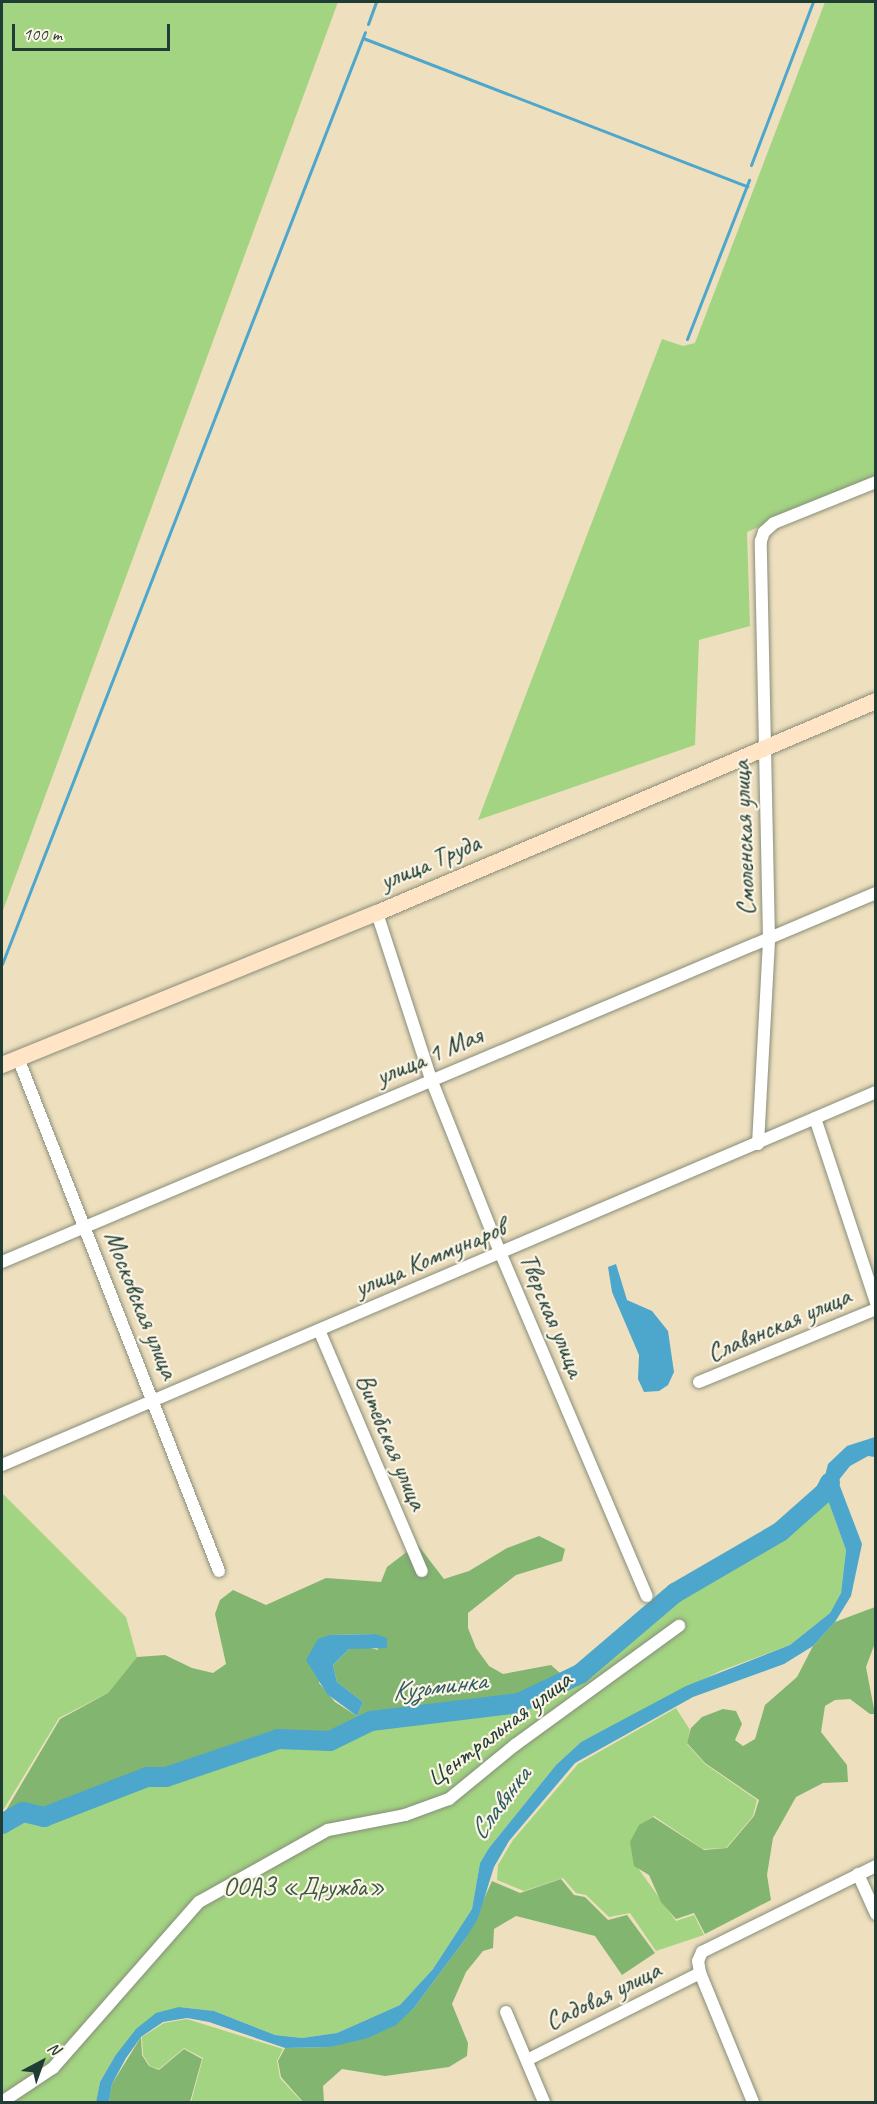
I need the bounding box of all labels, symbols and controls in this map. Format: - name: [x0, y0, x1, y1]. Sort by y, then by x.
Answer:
- scale bar: [15, 12, 172, 50]
- text: 100 m: [23, 23, 62, 45]
- street label: Смоленская улица: [726, 759, 762, 917]
- street label: улица Труда: [377, 828, 483, 896]
- street label: улица 1 Мая: [371, 1020, 487, 1092]
- street label: улица Коммунаров: [349, 1212, 511, 1304]
- street label: Московская улица: [97, 1226, 185, 1384]
- street label: Тверская улица: [512, 1248, 592, 1382]
- street label: Славянская улица: [702, 1280, 856, 1370]
- street label: Витебская улица: [348, 1368, 434, 1516]
- water label: Кузьминка: [390, 1664, 488, 1708]
- street label: Центральная улица: [420, 1664, 578, 1794]
- water label: Славянка: [462, 1760, 538, 1846]
- park label: ООАЗ «Дружба»: [223, 1871, 385, 1903]
- street label: Садовая улица: [540, 1954, 666, 2038]
- north arrow: [12, 2032, 72, 2092]
- text: N: [44, 2038, 64, 2059]

